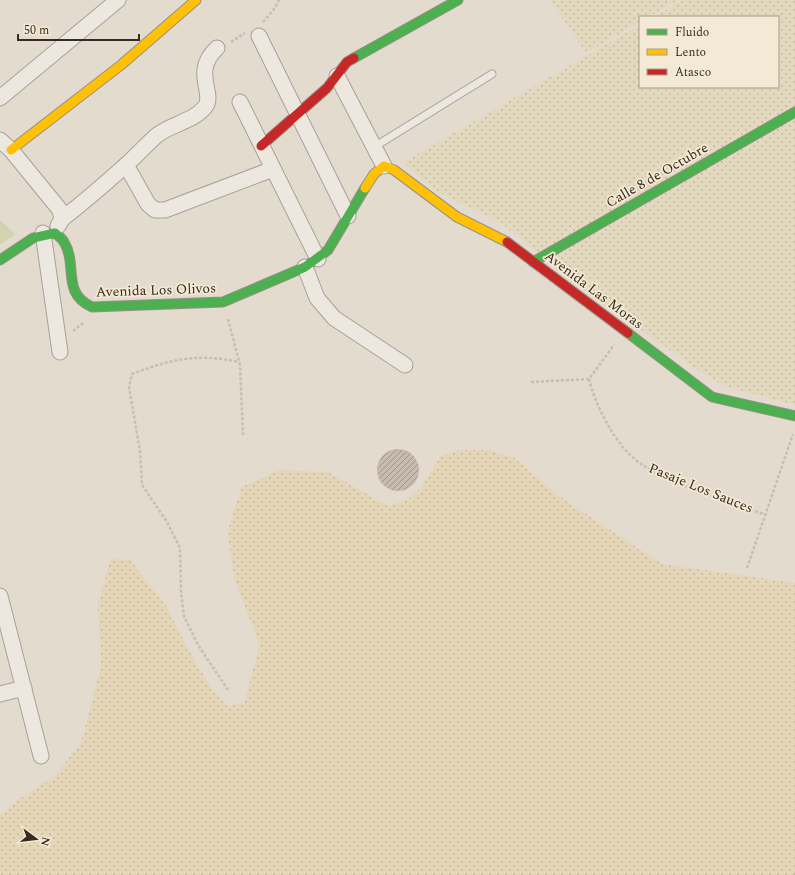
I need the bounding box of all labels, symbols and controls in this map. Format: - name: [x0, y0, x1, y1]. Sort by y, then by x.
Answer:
- scale bar: [18, 16, 139, 42]
- legend: [639, 16, 779, 88]
- text: 50 m: [24, 21, 49, 40]
- text: Fluido: [675, 23, 709, 42]
- text: Lento: [675, 43, 706, 62]
- text: Atasco: [675, 63, 711, 82]
- street label: Calle 8 de Octubre: [602, 137, 712, 213]
- street label: Avenida Las Moras: [540, 246, 648, 334]
- street label: Avenida Los Olivos: [96, 277, 216, 303]
- street label: Pasaje Los Sauces: [646, 457, 756, 519]
- north arrow: [16, 819, 56, 859]
- text: N: [36, 835, 55, 848]

